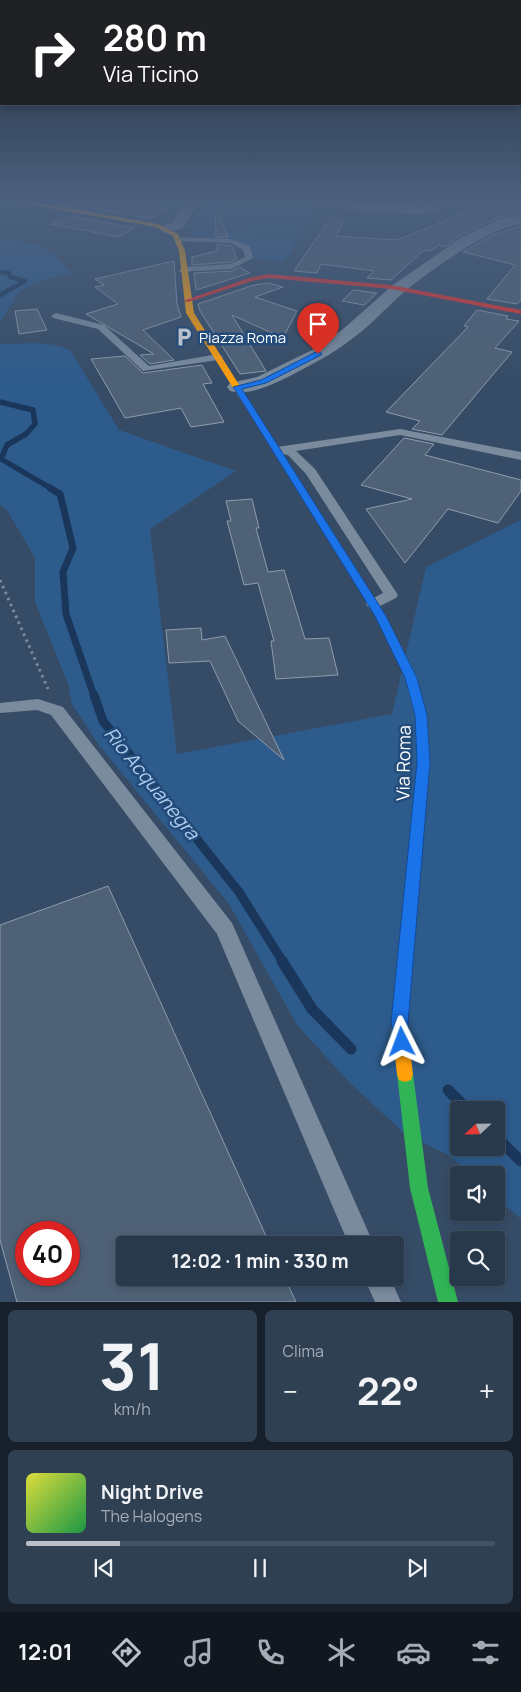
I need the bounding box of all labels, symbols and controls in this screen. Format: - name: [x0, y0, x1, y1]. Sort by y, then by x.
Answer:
- text: 280 m: [103, 14, 207, 62]
- icon: right: [20, 20, 85, 85]
- text: Via Ticino: [103, 59, 199, 89]
- pin: [297, 303, 339, 354]
- icon: arrive: [304, 310, 332, 338]
- parking icon: Piazza Roma: [173, 326, 195, 348]
- place label: Piazza Roma: [199, 327, 286, 348]
- water label: Rio Acquanegra: [99, 721, 206, 846]
- street label: Via Roma: [390, 725, 416, 801]
- position arrow: [375, 1015, 427, 1067]
- north arrow: [450, 1101, 505, 1156]
- map controls: [450, 1101, 505, 1286]
- button: sound: [450, 1166, 505, 1221]
- speed limit sign: 40: [15, 1221, 80, 1286]
- button: search: [450, 1231, 505, 1286]
- text: 12:02 · 1 min · 330 m: [171, 1248, 349, 1274]
- text: 31: [99, 1321, 165, 1410]
- text: Clima: [283, 1340, 324, 1362]
- text: 22°: [357, 1364, 419, 1416]
- text: −: [283, 1372, 298, 1410]
- text: +: [479, 1372, 495, 1410]
- text: km/h: [114, 1398, 151, 1420]
- text: Night Drive: [101, 1479, 203, 1505]
- text: The Halogens: [101, 1505, 202, 1527]
- icon: previous: [90, 1554, 118, 1582]
- icon: pause: [246, 1554, 274, 1582]
- icon: next: [403, 1554, 431, 1582]
- icon: directions: [109, 1635, 144, 1670]
- icon: music: [181, 1635, 216, 1670]
- icon: phone: [253, 1635, 288, 1670]
- icon: climate: [324, 1635, 359, 1670]
- icon: car: [396, 1635, 431, 1670]
- icon: filters: [468, 1635, 503, 1670]
- text: 12:01: [18, 1637, 73, 1667]

